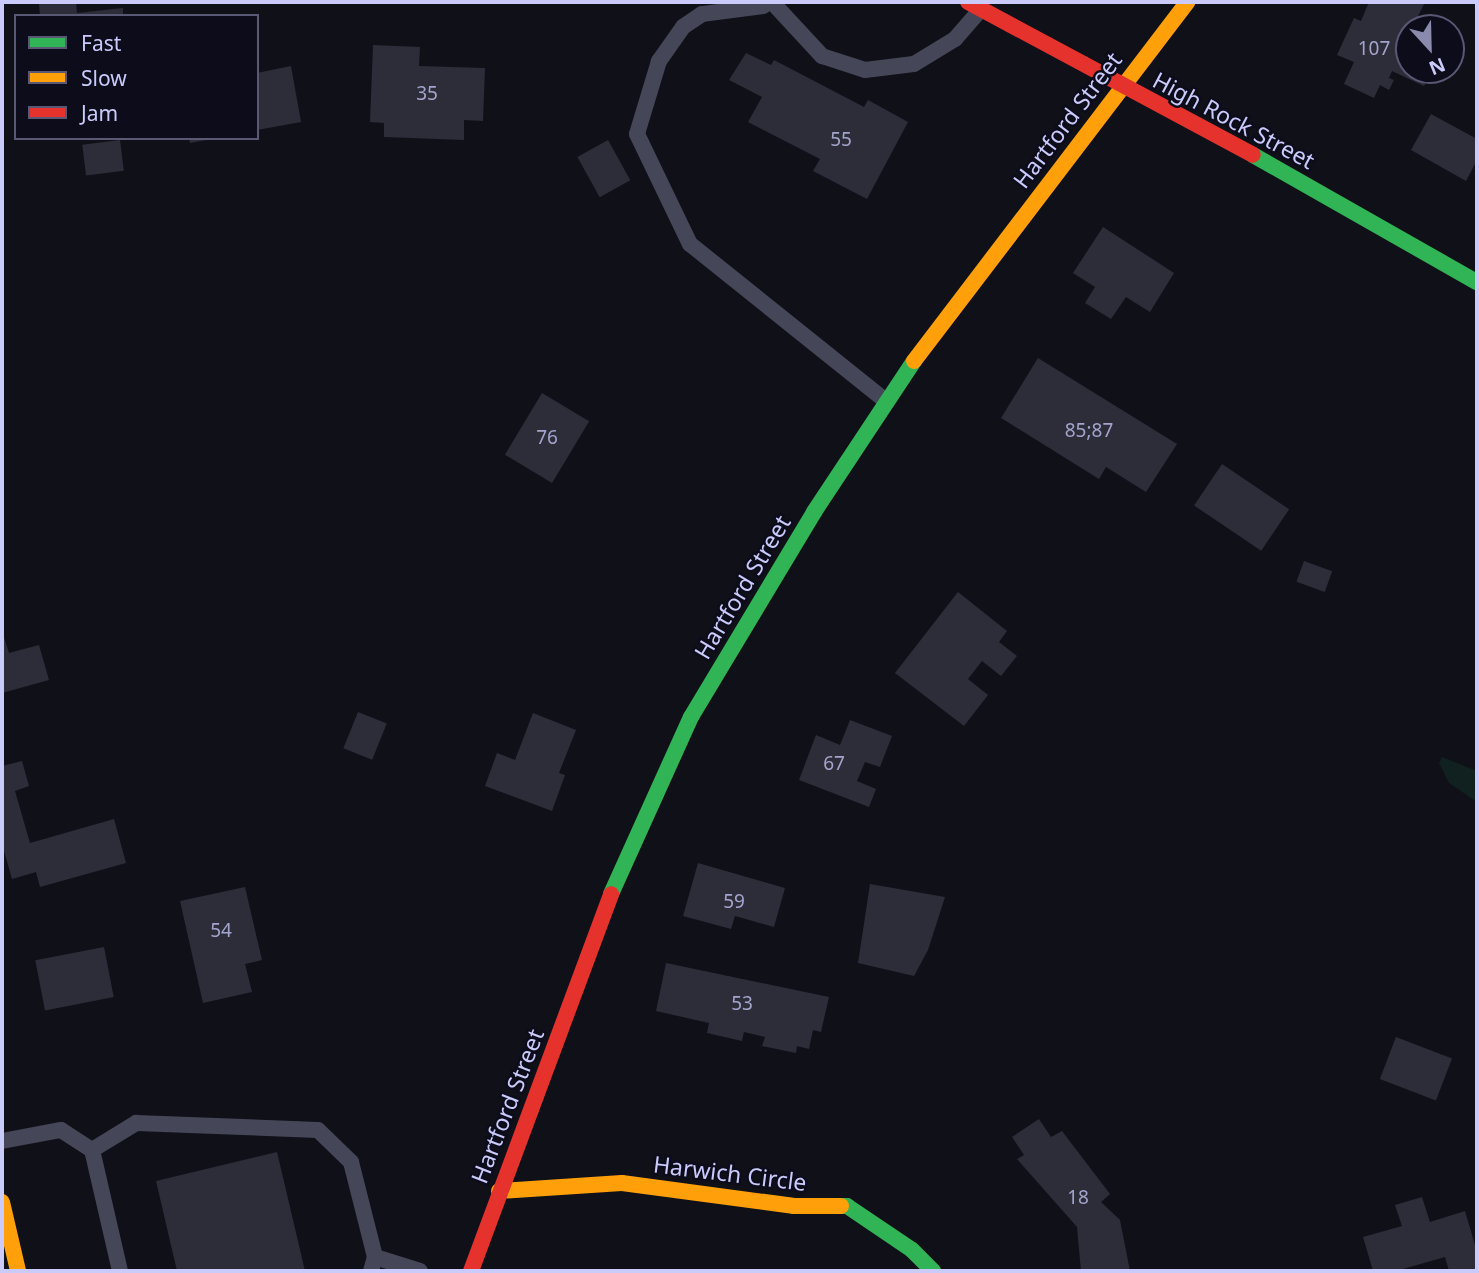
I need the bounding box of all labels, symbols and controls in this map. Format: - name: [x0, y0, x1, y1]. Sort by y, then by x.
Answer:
- legend: [14, 14, 259, 140]
- north arrow: [1395, 14, 1465, 84]
- text: Fast: [81, 29, 121, 57]
- house number: 107: [1358, 38, 1390, 60]
- street label: Hartford Street: [1007, 47, 1127, 193]
- text: N: [1425, 52, 1449, 82]
- text: Slow: [81, 64, 127, 92]
- street label: High Rock Street: [1148, 66, 1320, 174]
- house number: 35: [416, 83, 438, 105]
- text: Jam: [81, 99, 118, 127]
- house number: 55: [830, 129, 852, 151]
- house number: 85;87: [1065, 420, 1113, 442]
- house number: 76: [536, 427, 558, 449]
- street label: Hartford Street: [688, 510, 796, 664]
- house number: 67: [823, 753, 845, 775]
- house number: 59: [723, 891, 745, 913]
- house number: 54: [210, 920, 232, 942]
- house number: 53: [731, 993, 753, 1015]
- street label: Hartford Street: [465, 1025, 549, 1187]
- street label: Harwich Circle: [652, 1150, 808, 1196]
- house number: 18: [1067, 1187, 1089, 1209]

